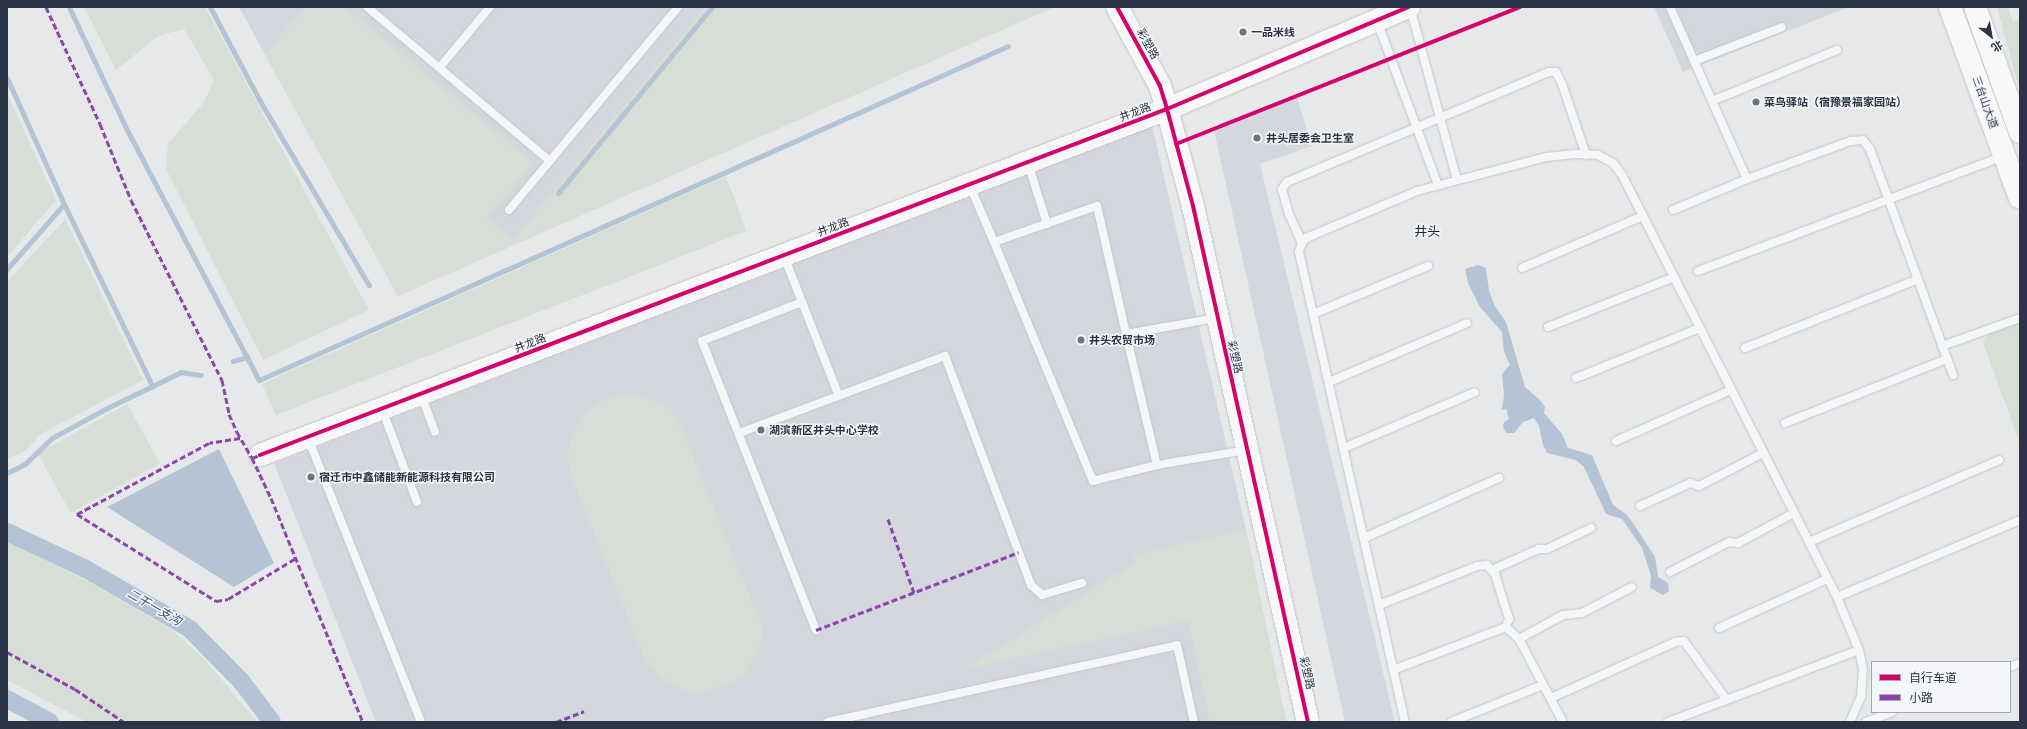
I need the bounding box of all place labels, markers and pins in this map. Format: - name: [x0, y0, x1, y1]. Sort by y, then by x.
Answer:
- place label: 一品米线: [1251, 25, 1295, 39]
- marker: 一品米线: [1238, 27, 1248, 37]
- place label: 菜鸟驿站（宿豫景福家园站）: [1764, 95, 1907, 109]
- marker: 菜鸟驿站（宿豫景福家园站）: [1751, 97, 1761, 107]
- place label: 井头居委会卫生室: [1266, 131, 1354, 145]
- marker: 井头居委会卫生室: [1251, 132, 1263, 144]
- place label: 井头农贸市场: [1089, 333, 1155, 347]
- marker: 井头农贸市场: [1076, 335, 1086, 345]
- place label: 湖滨新区井头中心学校: [769, 423, 879, 437]
- marker: 湖滨新区井头中心学校: [756, 425, 766, 435]
- place label: 宿迁市中鑫储能新能源科技有限公司: [319, 470, 495, 484]
- marker: 宿迁市中鑫储能新能源科技有限公司: [306, 472, 316, 482]

